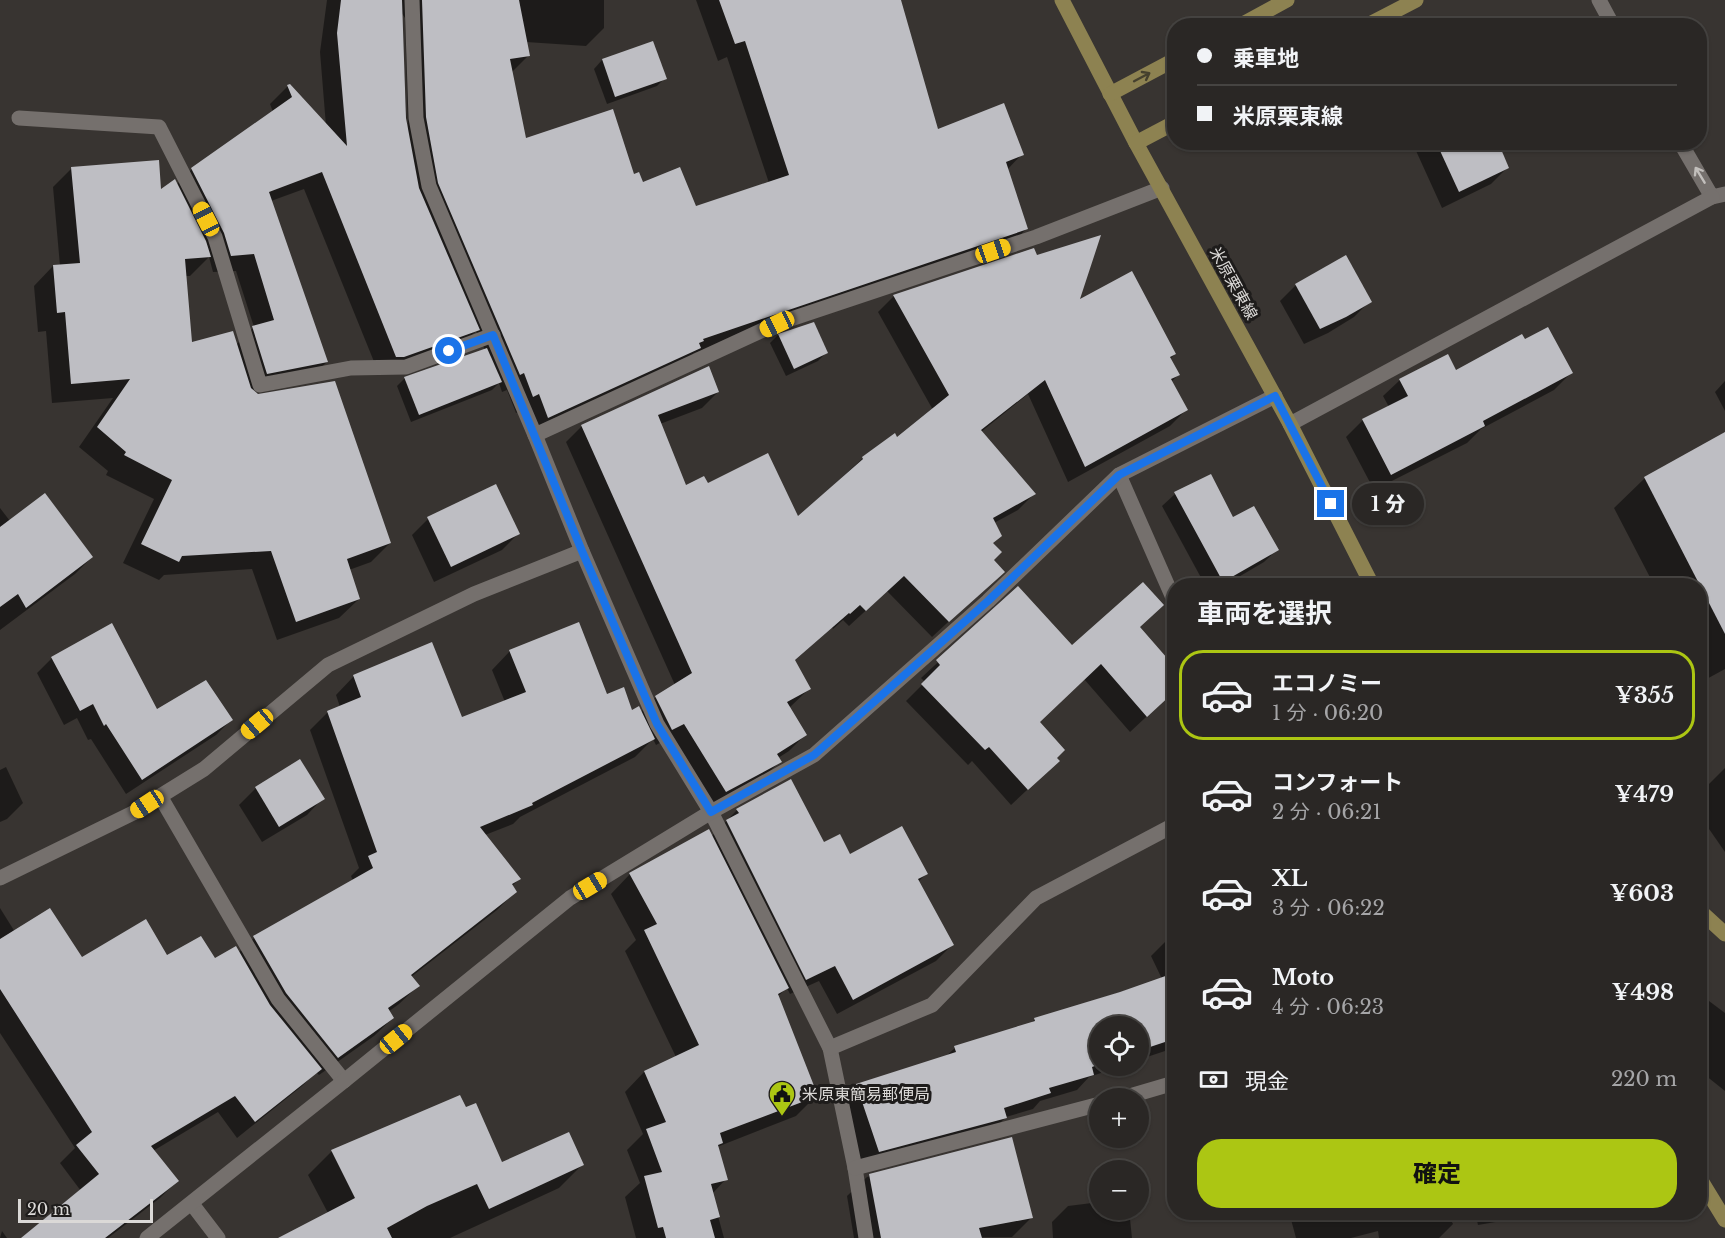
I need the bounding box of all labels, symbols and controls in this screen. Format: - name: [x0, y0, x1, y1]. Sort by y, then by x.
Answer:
- text: 乗車地: [1233, 45, 1299, 72]
- one-way arrow: [1133, 71, 1151, 82]
- text: 米原栗東線: [1233, 103, 1343, 130]
- one-way arrow: [1693, 167, 1705, 184]
- car: [190, 199, 222, 239]
- car: [973, 237, 1013, 265]
- street label: 米原栗東線: [1206, 243, 1262, 323]
- car: [757, 308, 797, 340]
- route start: [435, 337, 462, 364]
- callout: 1 分: [1352, 483, 1424, 525]
- route end: [1317, 490, 1344, 517]
- text: 1 分: [1371, 492, 1405, 516]
- text: 車両を選択: [1197, 597, 1332, 630]
- icon: car: [1200, 668, 1254, 722]
- text: エコノミー: [1272, 670, 1382, 697]
- text: ¥355: [1615, 682, 1674, 709]
- text: 1 分 · 06:20: [1272, 701, 1383, 725]
- car: [237, 706, 277, 742]
- icon: car: [1200, 767, 1254, 821]
- text: コンフォート: [1272, 769, 1403, 796]
- text: ¥479: [1614, 781, 1674, 808]
- car: [127, 787, 167, 821]
- text: 2 分 · 06:21: [1272, 800, 1381, 824]
- text: XL: [1272, 865, 1307, 892]
- icon: car: [1200, 866, 1254, 920]
- car: [570, 869, 610, 903]
- text: ¥603: [1610, 880, 1674, 907]
- text: 3 分 · 06:22: [1272, 896, 1385, 920]
- text: Moto: [1272, 964, 1334, 991]
- icon: car: [1200, 965, 1254, 1019]
- text: ¥498: [1612, 979, 1674, 1006]
- text: 4 分 · 06:23: [1272, 995, 1384, 1019]
- map controls: [1089, 1016, 1149, 1220]
- button: locate: [1089, 1016, 1149, 1076]
- car: [376, 1021, 416, 1057]
- icon: cash: [1197, 1063, 1230, 1096]
- text: 220 m: [1611, 1067, 1677, 1091]
- text: 現金: [1245, 1068, 1289, 1095]
- public building icon: 米原東簡易郵便局: [767, 1079, 797, 1117]
- place label: 米原東簡易郵便局: [802, 1084, 930, 1104]
- button: +: [1089, 1088, 1149, 1148]
- button: 確定: [1197, 1139, 1677, 1208]
- button: −: [1089, 1160, 1149, 1220]
- scale bar: [18, 1196, 153, 1224]
- text: 20 m: [27, 1199, 70, 1219]

